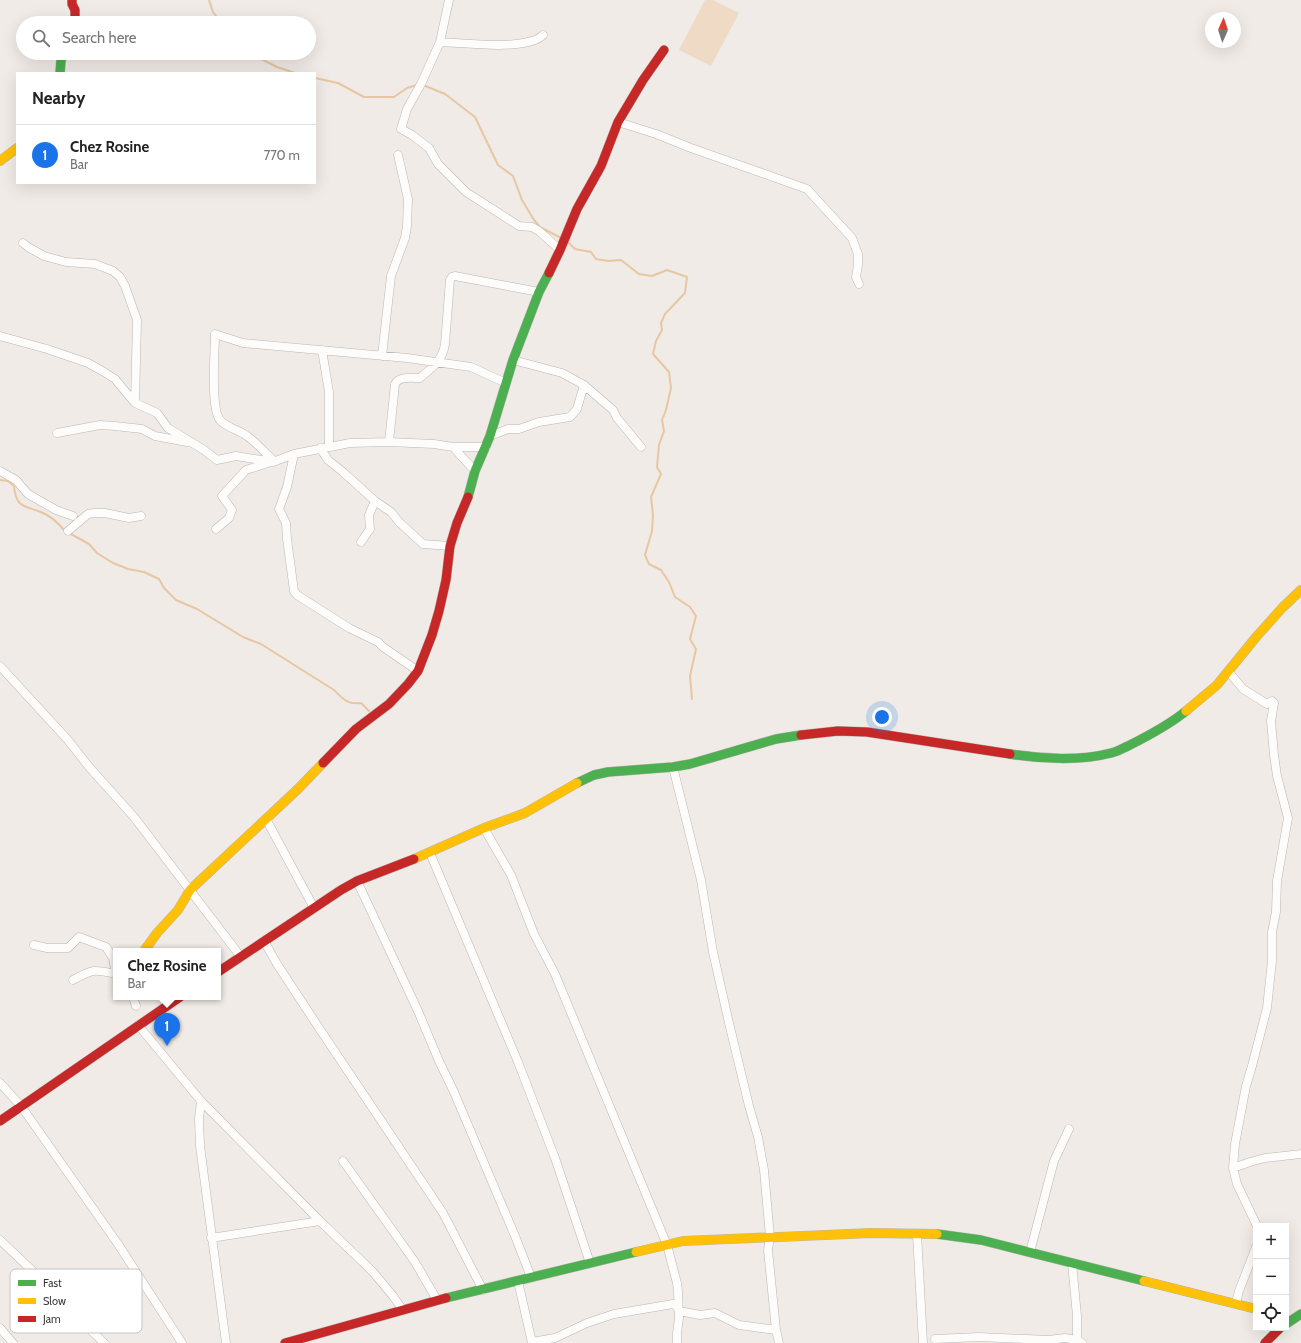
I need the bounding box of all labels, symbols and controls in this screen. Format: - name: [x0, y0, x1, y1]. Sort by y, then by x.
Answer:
- north arrow: [1205, 12, 1241, 48]
- search box: [16, 16, 316, 60]
- icon: search: [30, 27, 52, 49]
- text: Search here: [62, 29, 137, 47]
- text: Nearby: [32, 88, 85, 108]
- text: Chez Rosine: [70, 138, 149, 156]
- text: 1: [43, 147, 47, 163]
- text: 770 m: [264, 147, 300, 163]
- text: Bar: [70, 156, 88, 172]
- your location: [872, 707, 892, 727]
- popup: [113, 948, 221, 1000]
- text: Chez Rosine: [127, 957, 207, 975]
- text: Bar: [127, 975, 146, 991]
- pin: 1: [154, 1013, 180, 1046]
- map controls: [1253, 1223, 1289, 1331]
- button: +: [1253, 1223, 1289, 1259]
- button: −: [1253, 1259, 1289, 1295]
- legend: [10, 1269, 142, 1333]
- text: Fast: [43, 1276, 62, 1290]
- text: Slow: [43, 1294, 66, 1308]
- button: locate: [1253, 1295, 1289, 1331]
- text: Jam: [42, 1312, 61, 1326]

